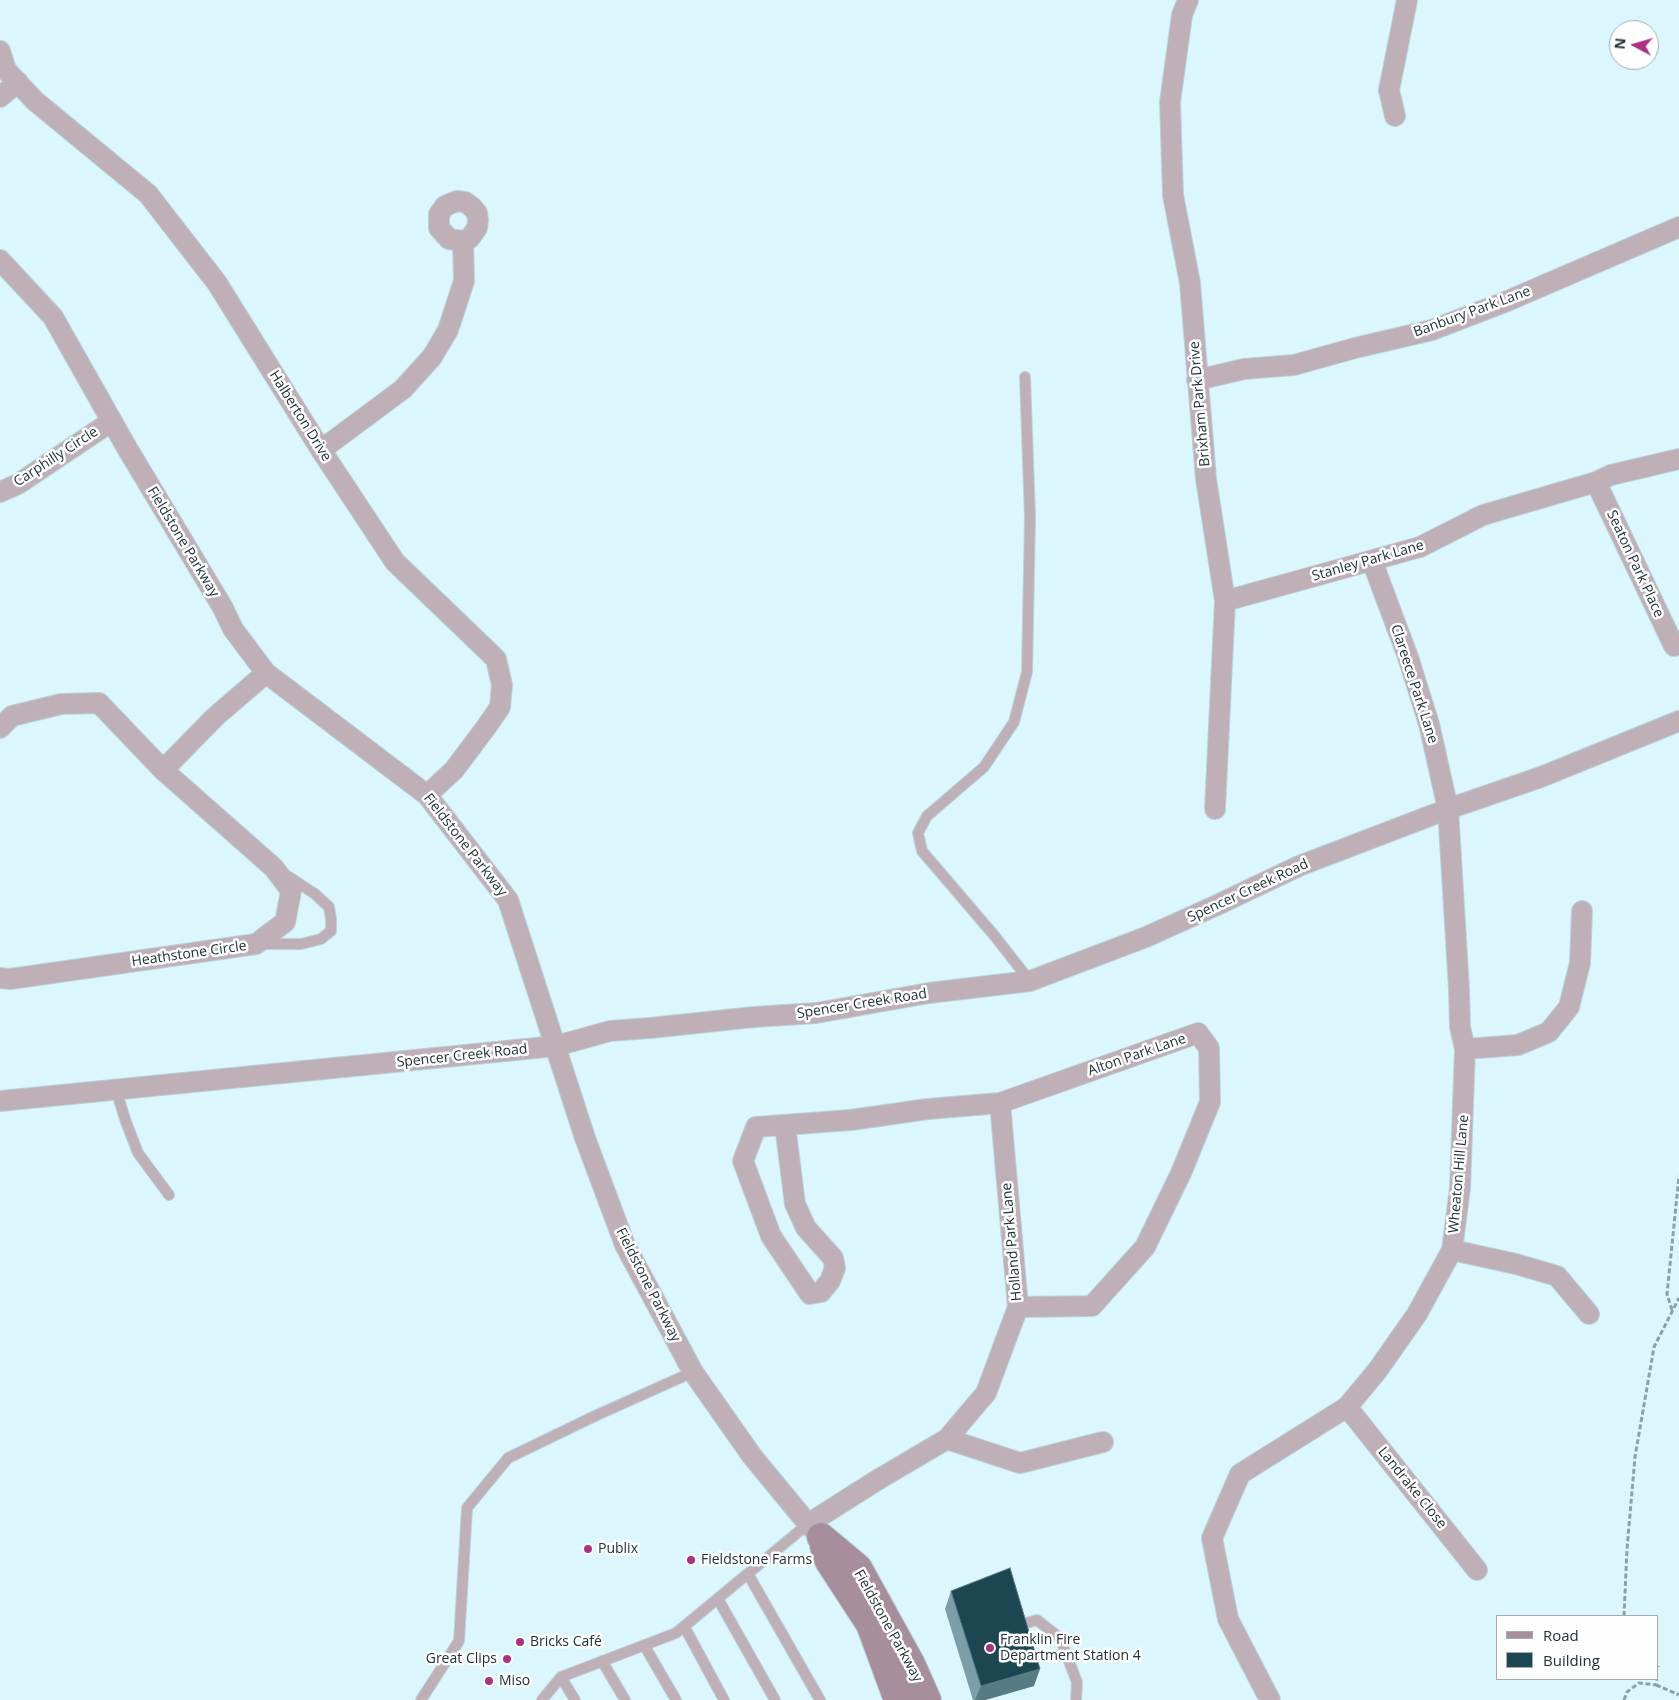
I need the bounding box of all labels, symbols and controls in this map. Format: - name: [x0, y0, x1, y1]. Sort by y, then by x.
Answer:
- north arrow: [1609, 20, 1659, 70]
- text: N: [1610, 37, 1630, 50]
- street label: Banbury Park Lane: [1411, 283, 1533, 341]
- street label: Brixham Park Drive: [1186, 341, 1214, 467]
- street label: Halberton Drive: [265, 368, 335, 464]
- street label: Carphilly Circle: [11, 424, 101, 490]
- street label: Fieldstone Parkway: [143, 484, 223, 600]
- street label: Seaton Park Place: [1603, 508, 1667, 620]
- street label: Stanley Park Lane: [1310, 537, 1426, 585]
- street label: Clareece Park Lane: [1387, 622, 1441, 746]
- street label: Fieldstone Parkway: [420, 790, 510, 900]
- street label: Spencer Creek Road: [1185, 856, 1311, 926]
- street label: Heathstone Circle: [130, 938, 248, 970]
- street label: Spencer Creek Road: [796, 985, 928, 1023]
- street label: Alton Park Lane: [1086, 1030, 1188, 1080]
- street label: Spencer Creek Road: [396, 1041, 528, 1071]
- street label: Wheaton Hill Lane: [1445, 1114, 1473, 1234]
- street label: Holland Park Lane: [998, 1182, 1026, 1302]
- street label: Fieldstone Parkway: [612, 1225, 684, 1345]
- street label: Landrake Close: [1374, 1444, 1450, 1532]
- place label: Publix: [598, 1541, 638, 1557]
- marker: Publix: [582, 1543, 594, 1555]
- place label: Fieldstone Farms: [701, 1552, 812, 1568]
- marker: Fieldstone Farms: [685, 1554, 697, 1566]
- street label: Fieldstone Parkway: [850, 1567, 926, 1685]
- legend: [1496, 1615, 1659, 1680]
- text: Road: [1543, 1625, 1579, 1645]
- place label: Franklin Fire Department Station 4: [1000, 1632, 1141, 1664]
- place label: Bricks Café: [530, 1634, 602, 1650]
- marker: Bricks Café: [514, 1636, 526, 1648]
- marker: Franklin Fire Department Station 4: [984, 1642, 996, 1654]
- text: Building: [1543, 1650, 1600, 1670]
- place label: Great Clips: [426, 1651, 497, 1667]
- marker: Great Clips: [501, 1653, 513, 1665]
- place label: Miso: [499, 1673, 530, 1689]
- marker: Miso: [483, 1675, 495, 1687]

